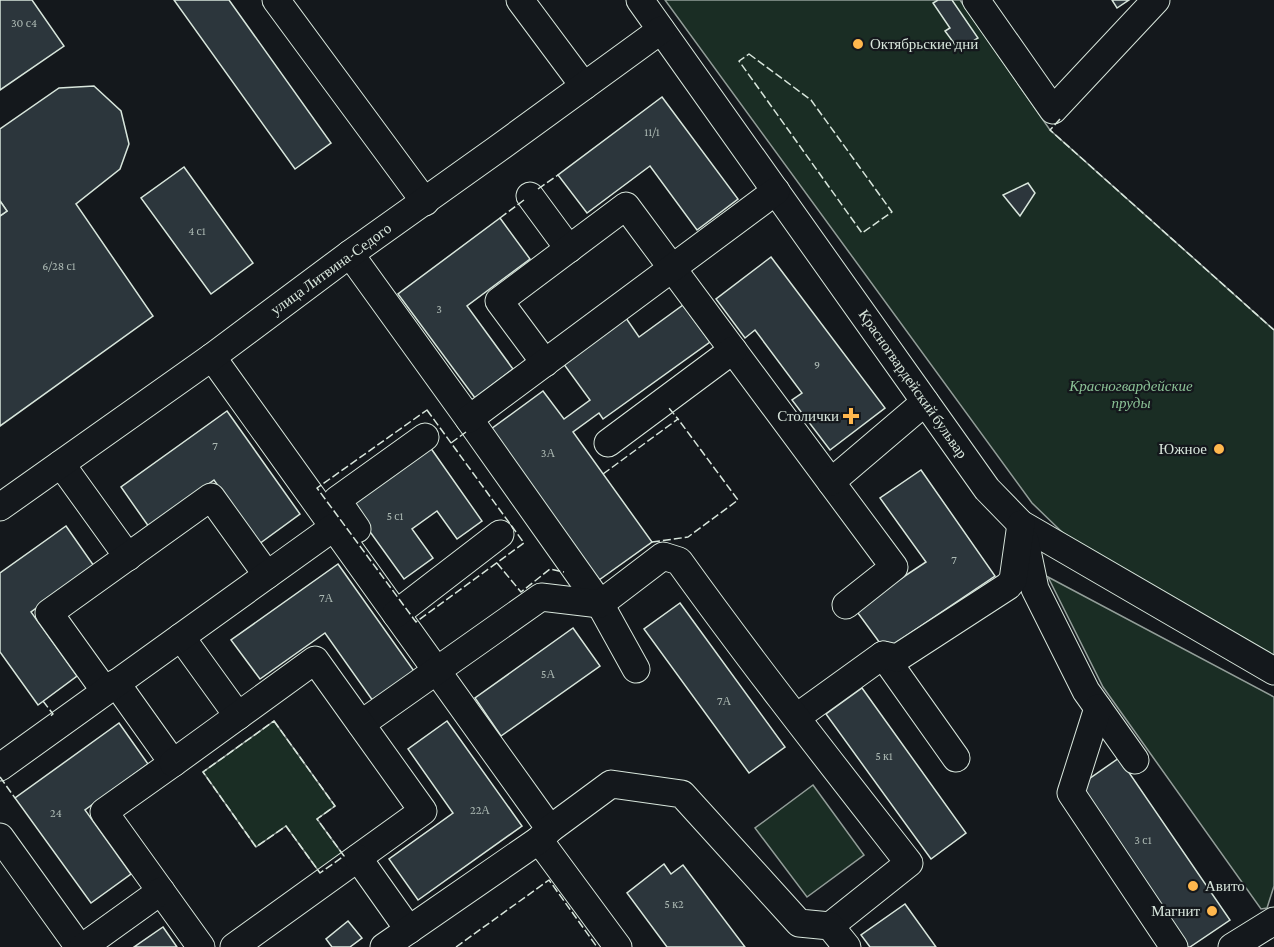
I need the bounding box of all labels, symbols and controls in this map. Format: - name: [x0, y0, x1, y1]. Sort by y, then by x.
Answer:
- house number: 30 с4: [11, 16, 37, 30]
- place label: Октябрьские дни: [870, 36, 978, 52]
- marker: Октябрьские дни: [851, 37, 865, 51]
- house number: 11/1: [644, 125, 660, 139]
- street label: улица Литвина-Седого: [268, 220, 394, 318]
- house number: 4 с1: [188, 224, 206, 238]
- house number: 6/28 с1: [42, 259, 76, 273]
- house number: 3: [436, 302, 442, 316]
- street label: Красногвардейский бульвар: [855, 307, 971, 461]
- house number: 9: [814, 358, 820, 372]
- park label: Красногвардейские пруды: [1068, 378, 1193, 411]
- place label: Столички: [777, 408, 839, 424]
- marker: Столички: [844, 409, 858, 423]
- house number: 7: [212, 439, 218, 453]
- place label: Южное: [1159, 441, 1207, 457]
- marker: Южное: [1212, 442, 1226, 456]
- house number: 3А: [541, 446, 556, 460]
- house number: 5 с1: [386, 509, 404, 523]
- house number: 7: [951, 553, 957, 567]
- house number: 7А: [319, 591, 333, 605]
- house number: 5А: [541, 667, 555, 681]
- house number: 7А: [717, 694, 731, 708]
- house number: 5 к1: [875, 749, 893, 763]
- house number: 22А: [470, 803, 490, 817]
- house number: 24: [50, 806, 62, 820]
- house number: 3 с1: [1134, 833, 1152, 847]
- place label: Авито: [1205, 878, 1245, 894]
- marker: Авито: [1186, 879, 1200, 893]
- house number: 5 к2: [664, 897, 684, 911]
- place label: Магнит: [1151, 903, 1200, 919]
- marker: Магнит: [1205, 904, 1219, 918]

